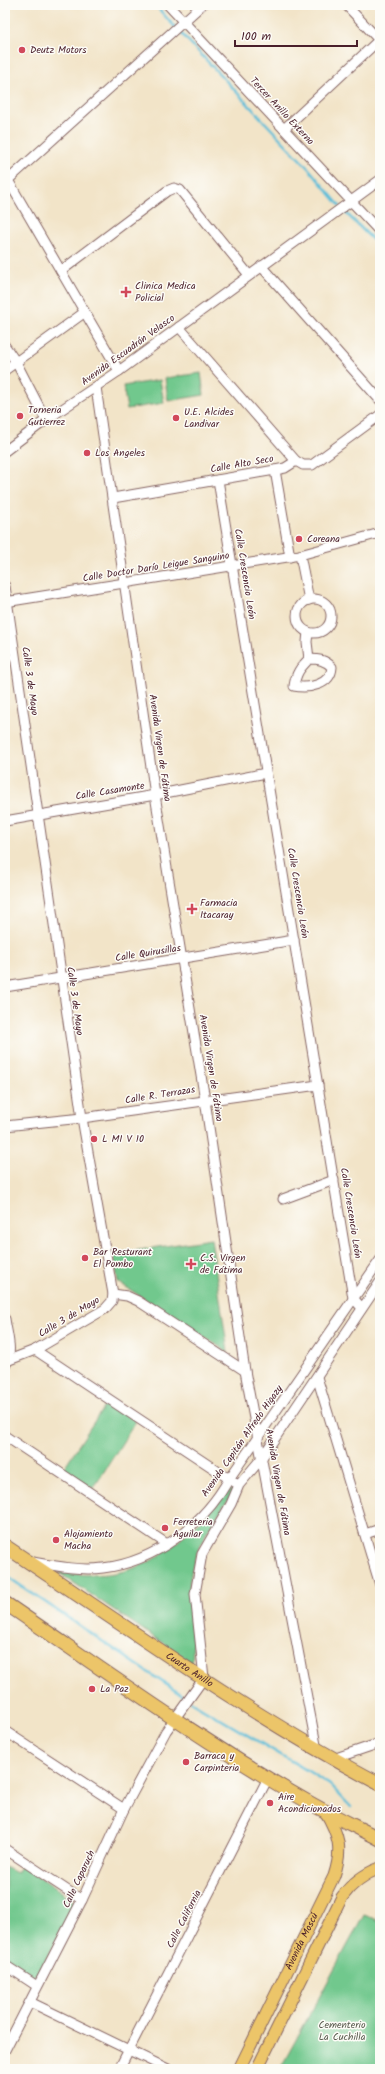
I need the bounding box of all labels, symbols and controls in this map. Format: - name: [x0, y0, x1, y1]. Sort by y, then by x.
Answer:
- scale bar: [235, 22, 357, 48]
- text: 100 m: [241, 27, 272, 46]
- place label: Deutz Motors: [30, 42, 87, 58]
- marker: Deutz Motors: [17, 45, 27, 55]
- street label: Tercer Anillo Externo: [246, 73, 318, 149]
- place label: Clinica Medica Policial: [135, 278, 196, 306]
- marker: Clinica Medica Policial: [120, 286, 132, 298]
- street label: Avenida Escuadrón Velasco: [78, 310, 179, 390]
- place label: Torneria Gutierrez: [28, 402, 66, 430]
- place label: U.E. Alcides Landivar: [184, 404, 234, 432]
- marker: Torneria Gutierrez: [15, 411, 25, 421]
- marker: U.E. Alcides Landivar: [171, 413, 181, 423]
- place label: Los Angeles: [95, 445, 146, 461]
- marker: Los Angeles: [82, 448, 92, 458]
- street label: Calle Alto Seco: [209, 450, 275, 477]
- street label: Calle Crescencio León: [230, 528, 260, 620]
- place label: Coreana: [307, 531, 340, 547]
- marker: Coreana: [294, 534, 304, 544]
- street label: Calle Doctor Darío Leigue Sanguino: [82, 547, 231, 586]
- street label: Calle 3 de Mayo: [17, 646, 43, 717]
- street label: Avenida Virgen de Fátima: [145, 693, 175, 803]
- street label: Calle Casamonte: [74, 778, 146, 804]
- street label: Calle Crescencio León: [283, 847, 313, 939]
- place label: Farmacia Itacaray: [200, 895, 238, 923]
- marker: Farmacia Itacaray: [187, 904, 197, 914]
- street label: Calle Quirusillas: [114, 940, 183, 966]
- street label: Calle 3 de Mayo: [62, 966, 88, 1037]
- street label: Avenida Virgen de Fátima: [195, 1013, 227, 1123]
- street label: Calle R. Terrazas: [124, 1081, 197, 1108]
- place label: L MI V 10: [102, 1131, 144, 1147]
- marker: L MI V 10: [89, 1134, 99, 1144]
- street label: Calle Crescencio León: [336, 1167, 366, 1259]
- place label: Bar Resturant El Pombo: [93, 1244, 152, 1272]
- place label: C.S. Virgen de Fátima: [200, 1250, 246, 1278]
- marker: Bar Resturant El Pombo: [80, 1253, 90, 1263]
- marker: C.S. Virgen de Fátima: [185, 1258, 197, 1270]
- street label: Calle 3 de Mayo: [35, 1292, 103, 1342]
- street label: Avenida Capitán Alfredo Higazy: [197, 1382, 287, 1500]
- street label: Avenida Virgen de Fátima: [261, 1427, 295, 1537]
- place label: Ferreteria Aguilar: [173, 1514, 213, 1542]
- marker: Ferreteria Aguilar: [160, 1523, 170, 1533]
- place label: Alojamiento Macha: [64, 1526, 113, 1554]
- marker: Alojamiento Macha: [51, 1535, 61, 1545]
- street label: Cuarto Anillo: [162, 1648, 217, 1692]
- place label: La Paz: [100, 1681, 129, 1697]
- marker: La Paz: [87, 1684, 97, 1694]
- place label: Barraca y Carpinteria: [194, 1748, 240, 1776]
- marker: Barraca y Carpinteria: [181, 1757, 191, 1767]
- place label: Aire Acondicionados: [278, 1789, 342, 1817]
- marker: Aire Acondicionados: [265, 1798, 275, 1808]
- street label: Calle Caparuch: [59, 1847, 99, 1911]
- street label: Calle California: [162, 1887, 206, 1951]
- street label: Avenida Moscú: [281, 1910, 323, 1973]
- park label: Cementerio La Cuchilla: [319, 2017, 366, 2045]

